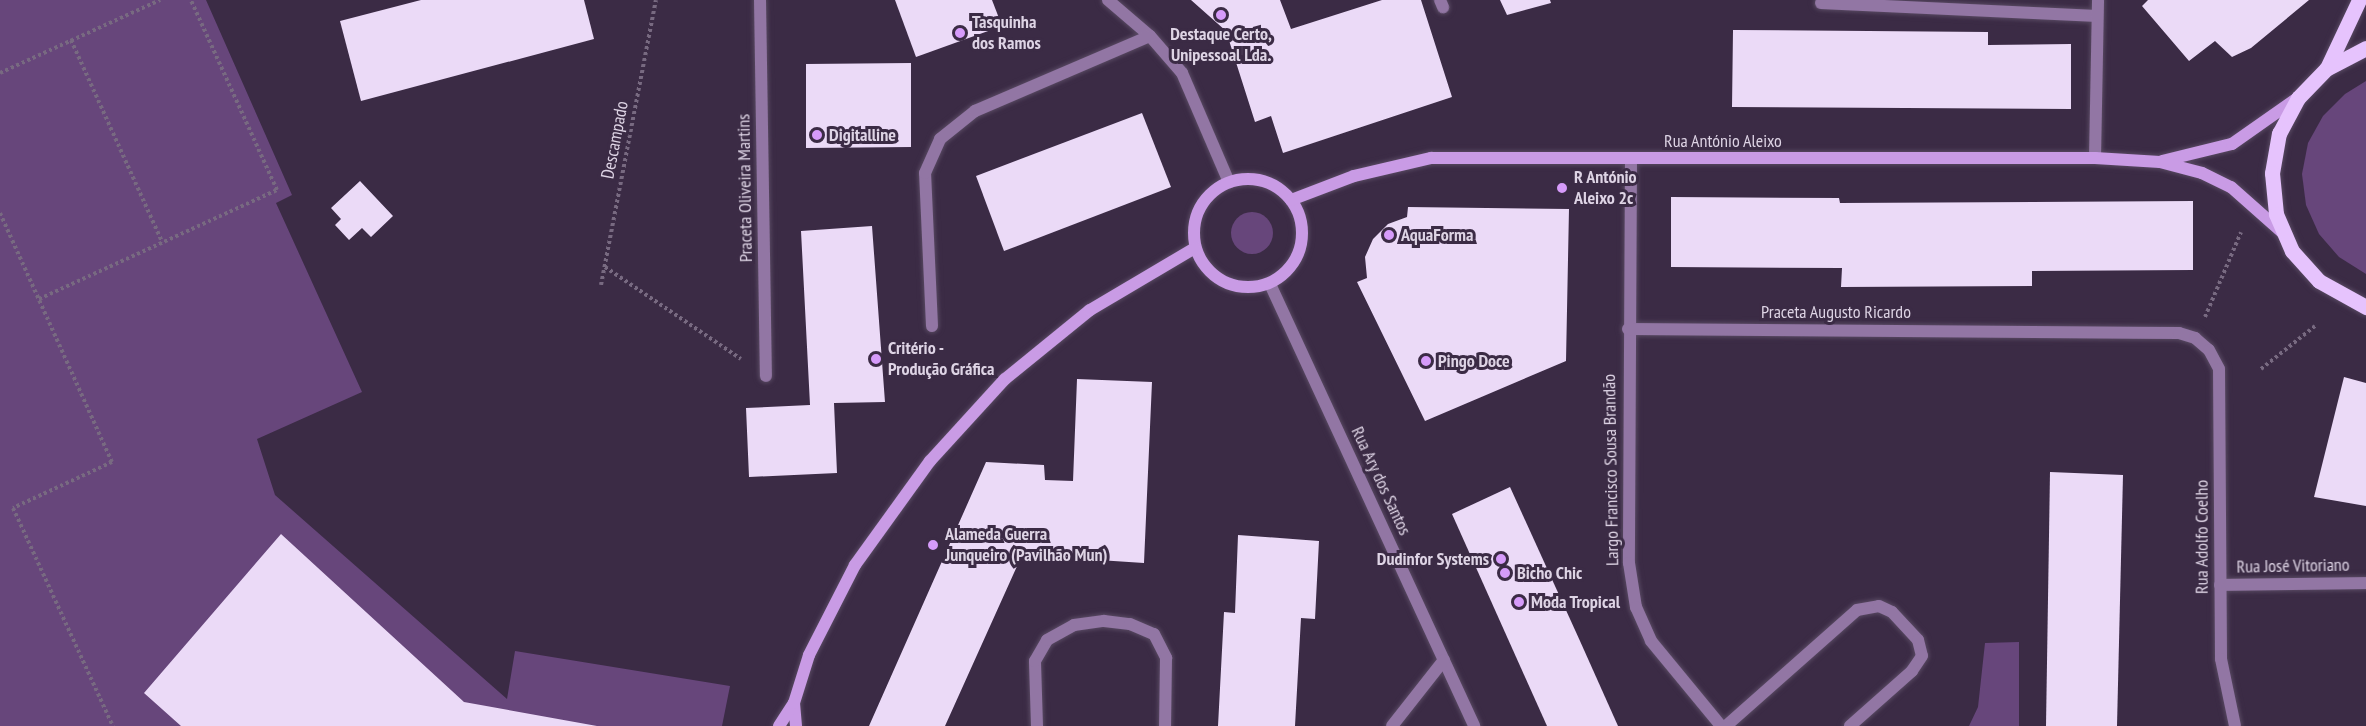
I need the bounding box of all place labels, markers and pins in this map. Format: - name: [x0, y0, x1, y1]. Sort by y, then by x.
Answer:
- marker: Destaque Certo, Unipessoal Lda.: [1214, 8, 1228, 22]
- place label: Tasquinha dos Ramos: [972, 12, 1041, 54]
- place label: Destaque Certo, Unipessoal Lda.: [1170, 24, 1272, 66]
- marker: Tasquinha dos Ramos: [953, 26, 967, 40]
- place label: Digitalline: [829, 124, 896, 146]
- marker: Digitalline: [810, 128, 824, 142]
- place label: R António Aleixo 2c: [1574, 167, 1637, 210]
- marker: R António Aleixo 2c: [1555, 181, 1569, 195]
- place label: AquaForma: [1401, 224, 1473, 246]
- marker: AquaForma: [1382, 228, 1396, 242]
- place label: Critério - Produção Gráfica: [888, 338, 995, 380]
- place label: Pingo Doce: [1438, 350, 1510, 372]
- marker: Critério - Produção Gráfica: [869, 352, 883, 366]
- marker: Pingo Doce: [1419, 354, 1433, 368]
- place label: Alameda Guerra Junqueiro (Pavilhão Mun): [945, 524, 1108, 566]
- marker: Alameda Guerra Junqueiro (Pavilhão Mun): [926, 538, 940, 552]
- place label: Dudinfor Systems: [1377, 548, 1489, 570]
- marker: Dudinfor Systems: [1494, 552, 1508, 566]
- place label: Bicho Chic: [1517, 562, 1583, 584]
- marker: Bicho Chic: [1498, 566, 1512, 580]
- place label: Moda Tropical: [1531, 591, 1621, 613]
- marker: Moda Tropical: [1512, 595, 1526, 609]

